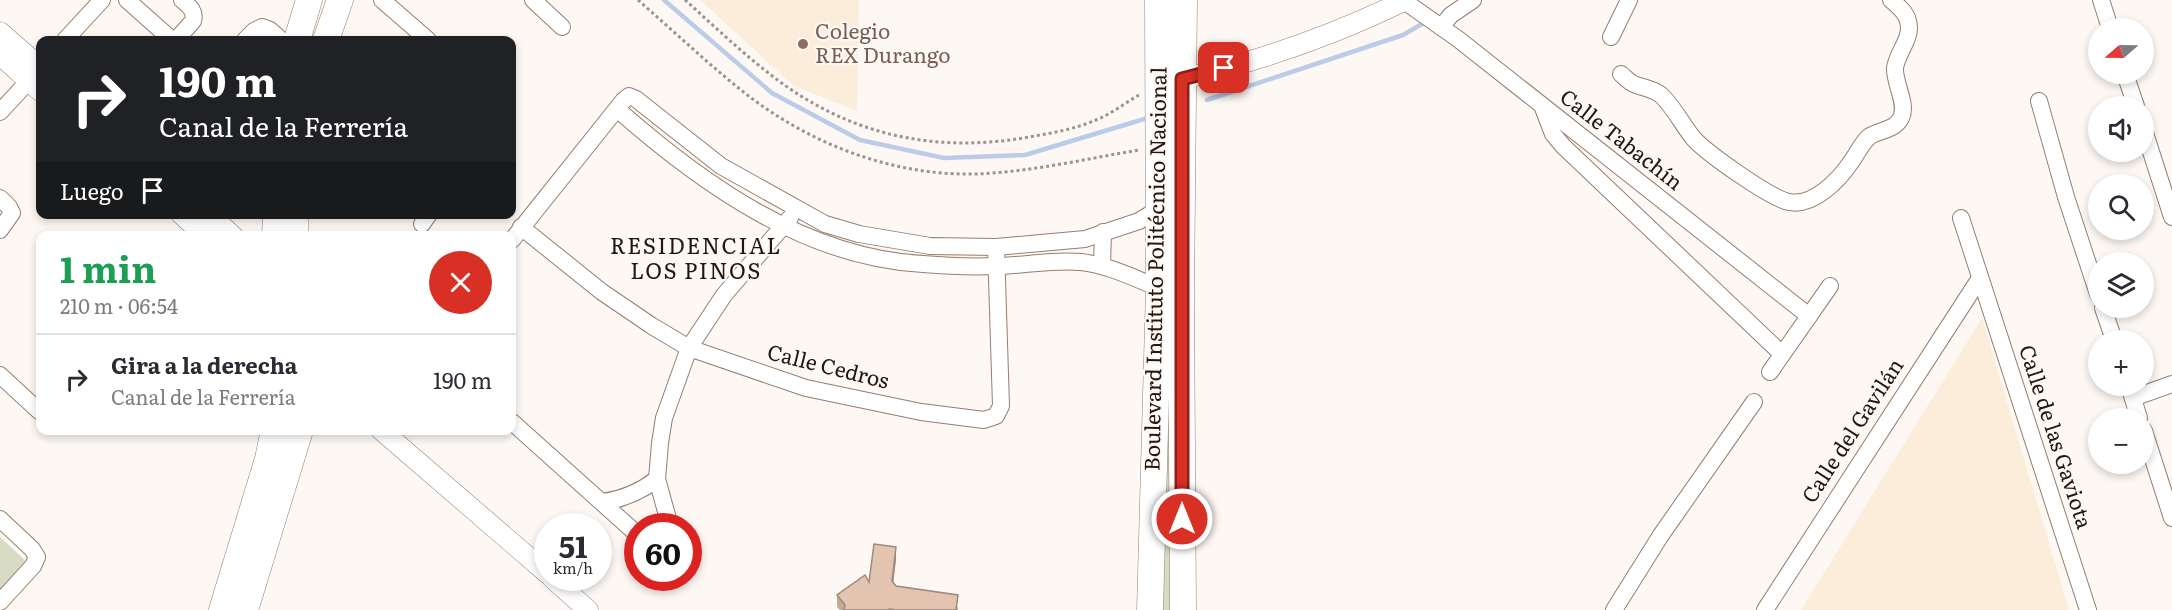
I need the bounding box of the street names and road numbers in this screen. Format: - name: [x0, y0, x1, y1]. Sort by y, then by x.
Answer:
- street label: Boulevard Instituto Politécnico Nacional: [1134, 67, 1173, 471]
- street label: Calle Tabachín: [1554, 80, 1691, 196]
- street label: Calle Cedros: [765, 335, 893, 395]
- street label: Calle de las Gaviota: [2013, 340, 2102, 533]
- street label: Calle del Gavilán: [1792, 351, 1909, 508]

